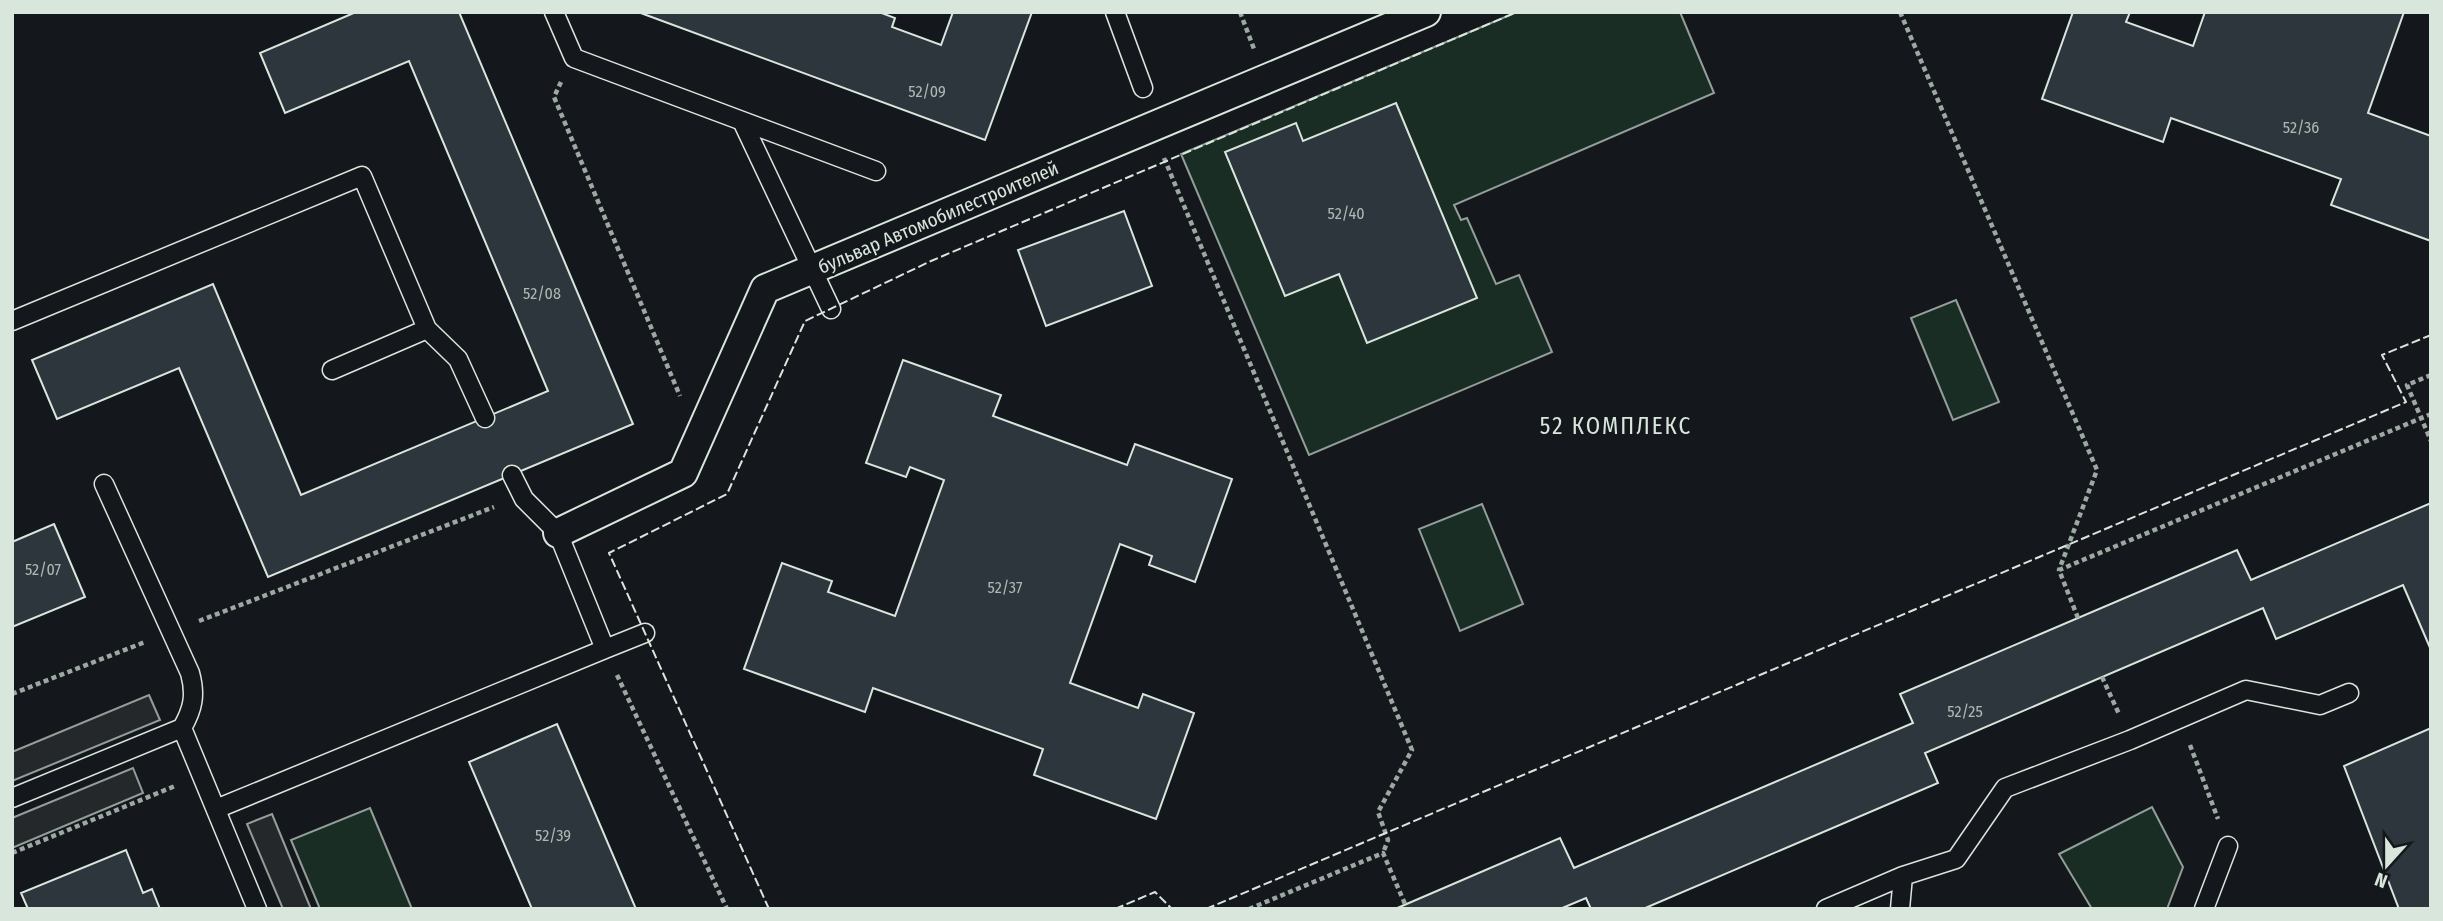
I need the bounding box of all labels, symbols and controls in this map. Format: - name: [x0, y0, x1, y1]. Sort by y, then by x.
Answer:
- house number: 52/09: [908, 82, 946, 101]
- house number: 52/36: [2283, 118, 2319, 137]
- street label: бульвар Автомобилестроителей: [815, 156, 1062, 279]
- house number: 52/40: [1327, 204, 1365, 223]
- house number: 52/08: [523, 284, 561, 303]
- district label: 52 КОМПЛЕКС: [1540, 412, 1692, 440]
- house number: 52/07: [25, 560, 62, 579]
- house number: 52/37: [988, 578, 1023, 597]
- house number: 52/25: [1947, 702, 1983, 721]
- house number: 52/39: [535, 826, 571, 845]
- north arrow: [2352, 830, 2422, 900]
- text: N: [2372, 868, 2391, 893]

